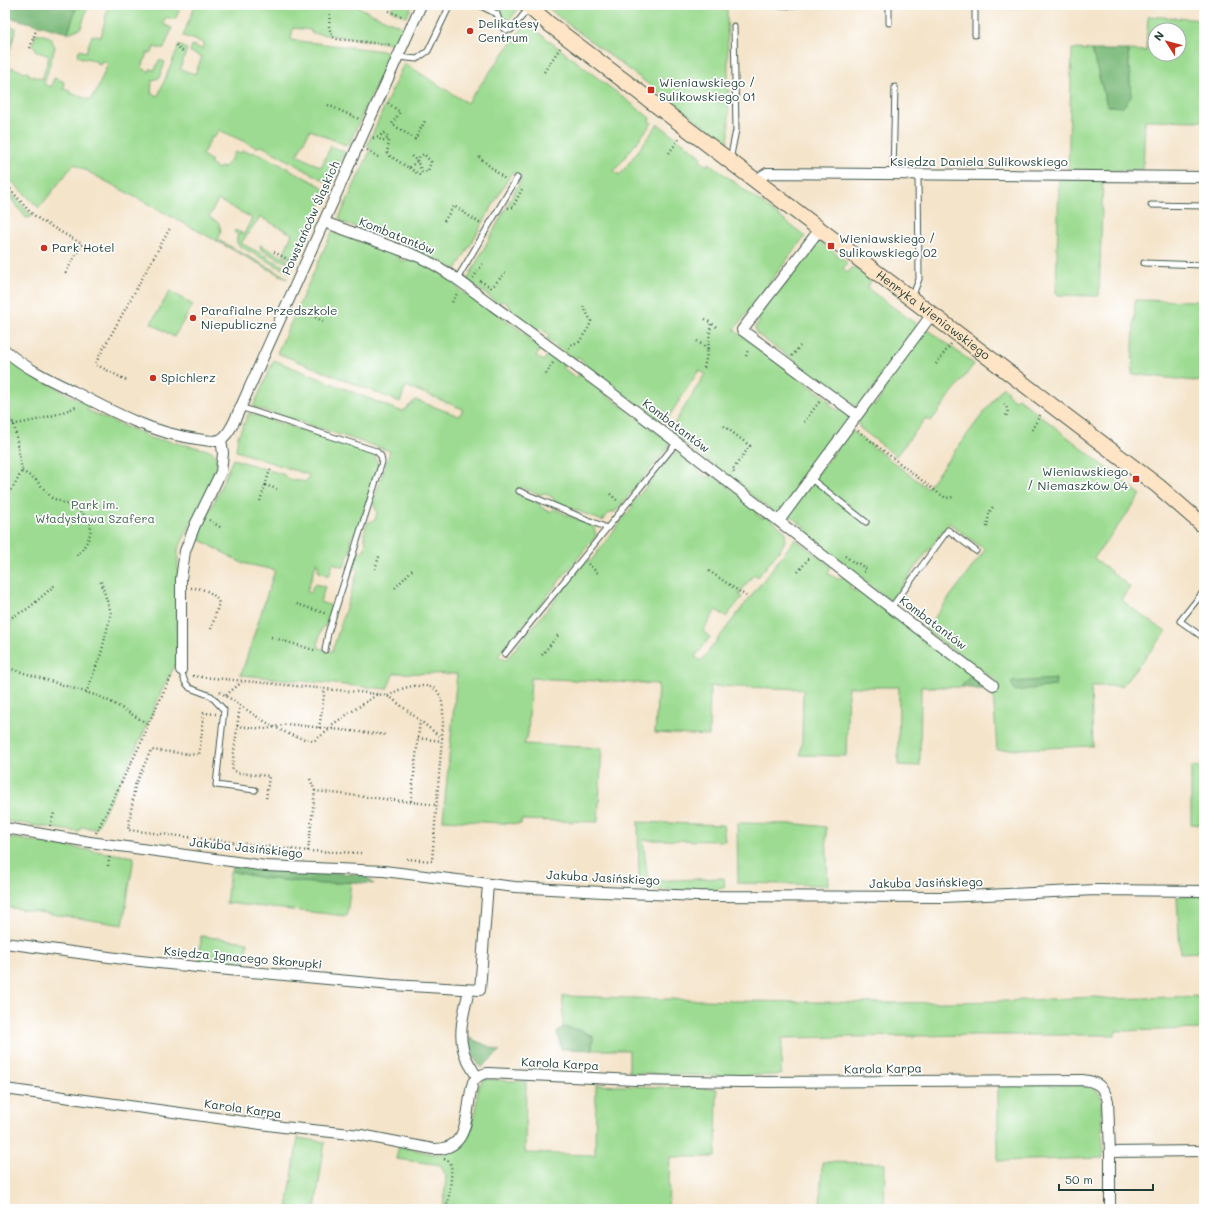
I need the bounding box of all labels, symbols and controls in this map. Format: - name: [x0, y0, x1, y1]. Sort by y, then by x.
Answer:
- place label: Delikatesy Centrum: [478, 15, 539, 45]
- north arrow: [1147, 22, 1187, 62]
- marker: Delikatesy Centrum: [465, 26, 475, 36]
- text: N: [1150, 28, 1167, 44]
- place label: Wieniawskiego / Sulikowskiego 01: [659, 74, 756, 104]
- marker: Wieniawskiego / Sulikowskiego 01: [646, 85, 656, 95]
- street label: Księdza Daniela Sulikowskiego: [890, 153, 1068, 169]
- street label: Powstańców Śląskich: [278, 158, 343, 277]
- street label: Kombatantów: [357, 213, 438, 258]
- place label: Wieniawskiego / Sulikowskiego 02: [839, 230, 937, 260]
- place label: Park Hotel: [52, 239, 114, 255]
- marker: Wieniawskiego / Sulikowskiego 02: [826, 241, 836, 251]
- marker: Park Hotel: [39, 243, 49, 253]
- street label: Henryka Wieniawskiego: [873, 266, 994, 363]
- place label: Parafialne Przedszkole Niepubliczne: [201, 302, 338, 332]
- marker: Parafialne Przedszkole Niepubliczne: [188, 313, 198, 323]
- place label: Spichlerz: [161, 369, 216, 385]
- marker: Spichlerz: [148, 373, 158, 383]
- street label: Kombatantów: [640, 395, 713, 456]
- place label: Wieniawskiego / Niemaszków 04: [1027, 463, 1128, 493]
- marker: Wieniawskiego / Niemaszków 04: [1131, 474, 1141, 484]
- park label: Park im. Władysława Szafera: [35, 496, 155, 526]
- street label: Kombatantów: [897, 592, 970, 653]
- street label: Jakuba Jasińskiego: [189, 833, 303, 861]
- street label: Jakuba Jasińskiego: [546, 866, 660, 888]
- street label: Jakuba Jasińskiego: [869, 873, 983, 891]
- street label: Księdza Ignacego Skorupki: [163, 942, 323, 972]
- street label: Karola Karpa: [521, 1053, 599, 1073]
- street label: Karola Karpa: [844, 1059, 922, 1077]
- street label: Karola Karpa: [203, 1095, 283, 1121]
- scale bar: [1059, 1166, 1153, 1192]
- text: 50 m: [1065, 1171, 1093, 1187]

